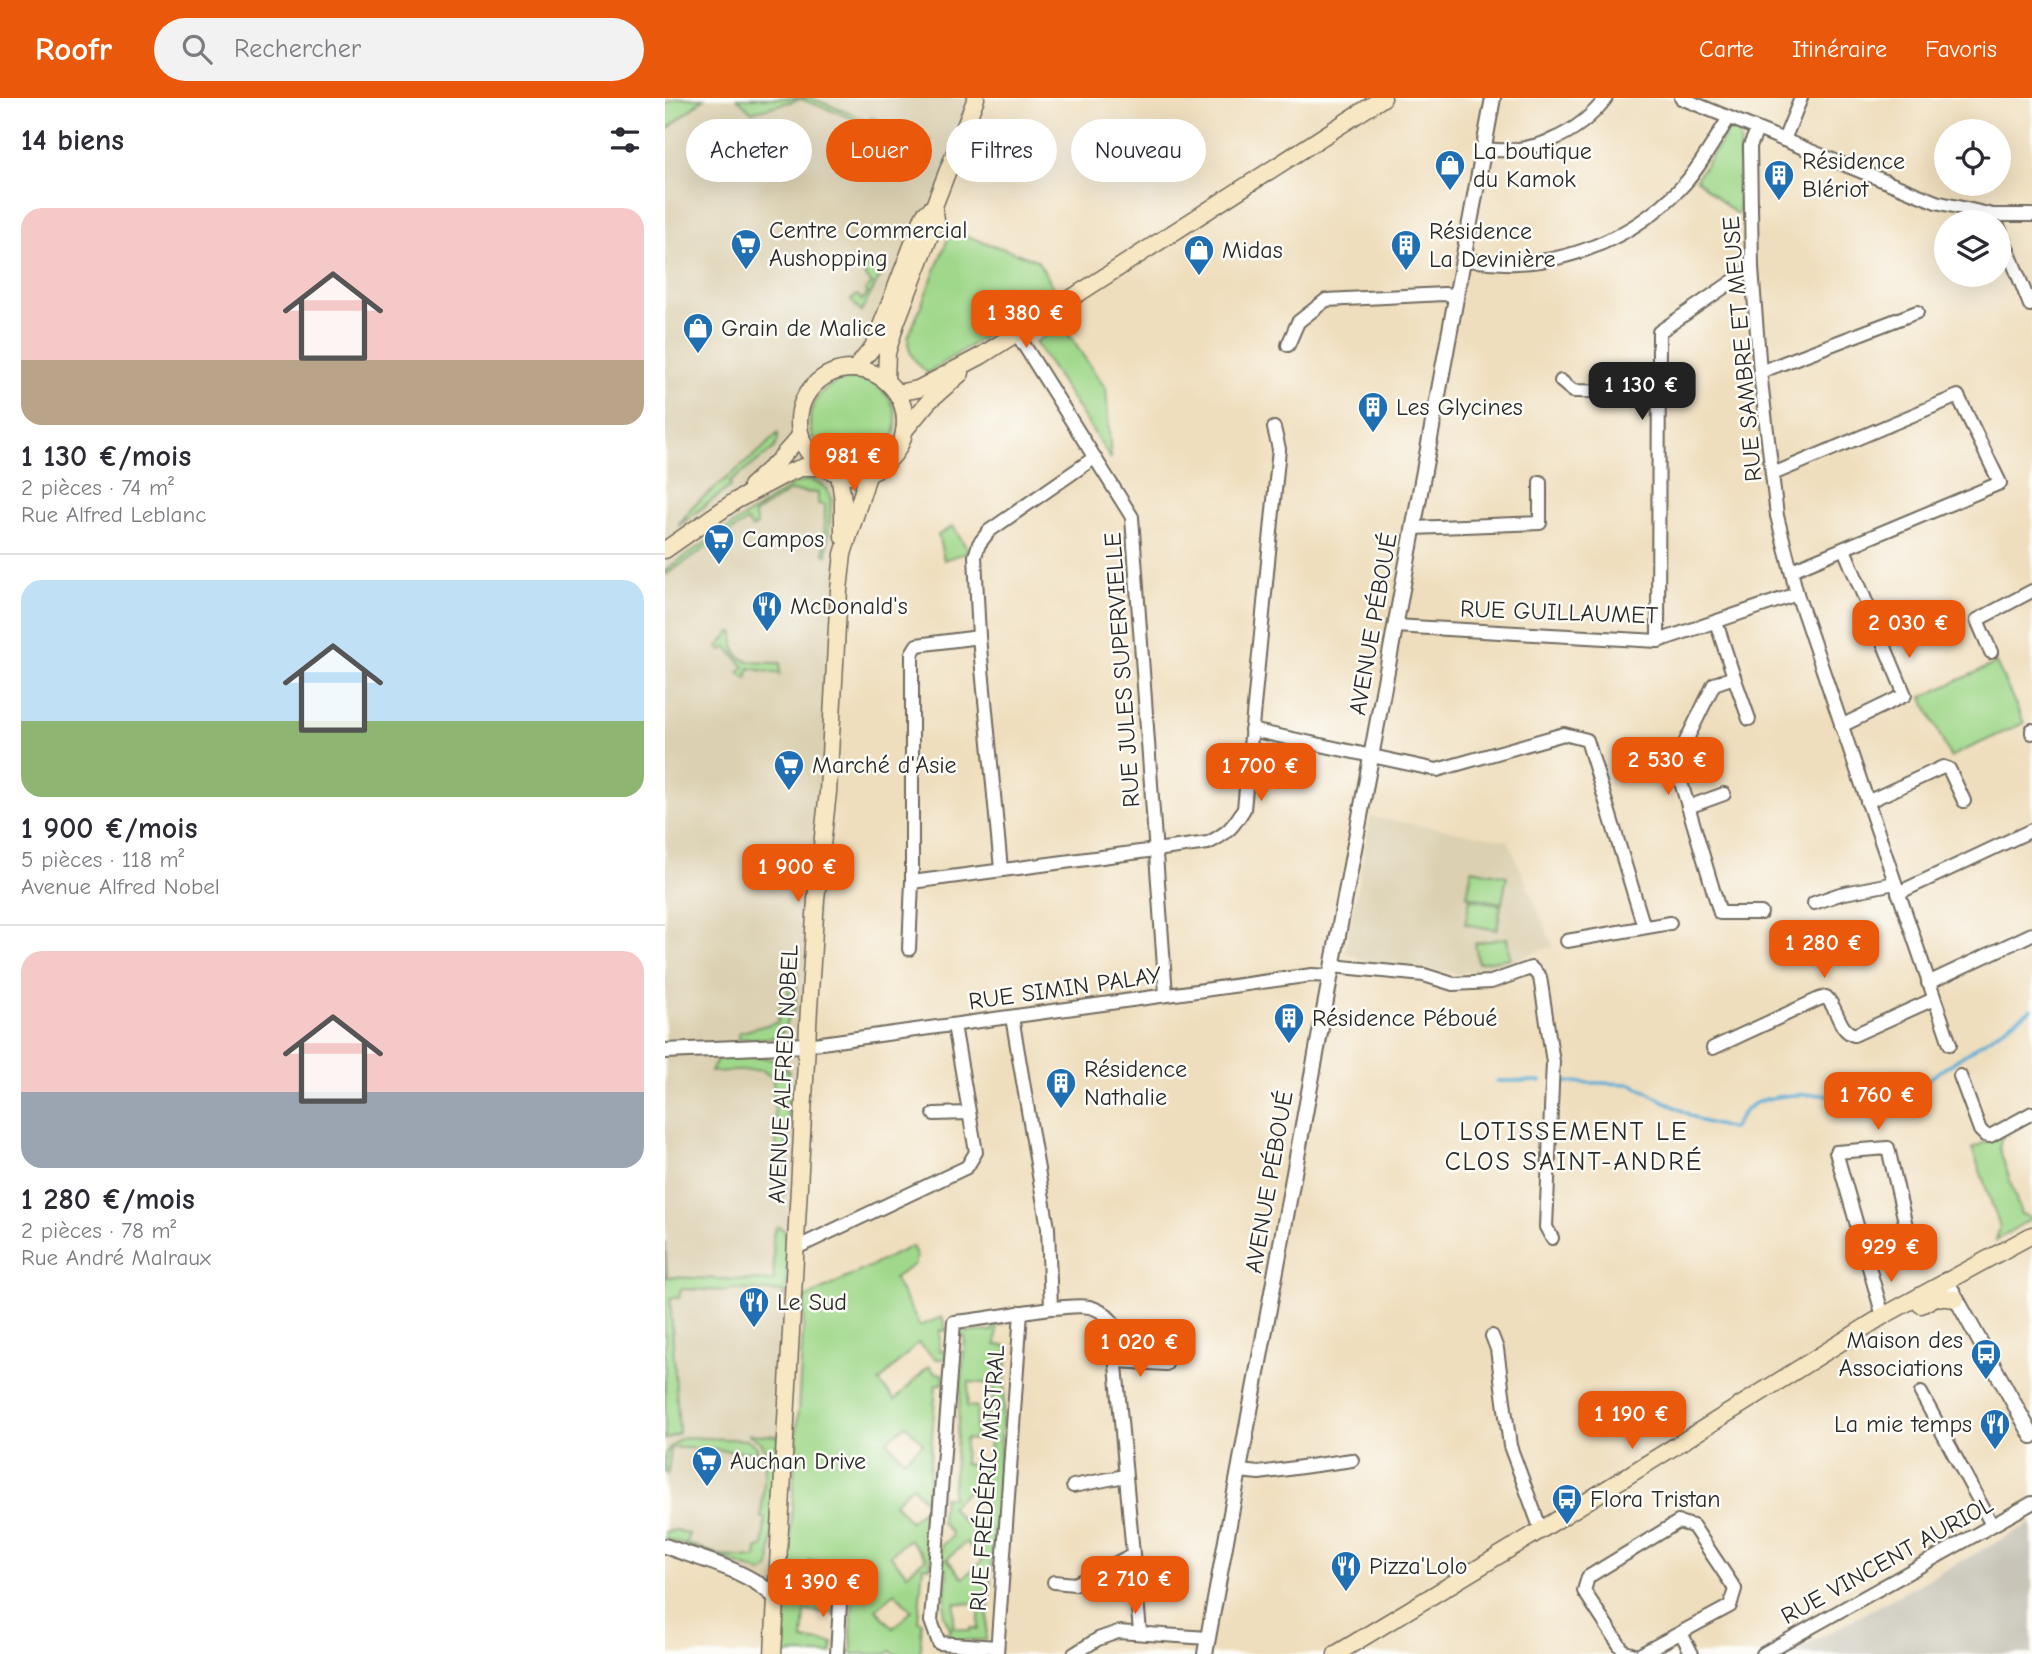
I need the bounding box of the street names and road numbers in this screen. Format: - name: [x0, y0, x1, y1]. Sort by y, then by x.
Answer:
- street label: RUE SAMBRE ET MEUSE: [1716, 215, 1768, 483]
- street label: RUE JULES SUPERVIELLE: [1098, 531, 1146, 809]
- street label: AVENUE PÉBOUÉ: [1343, 531, 1403, 717]
- street label: RUE GUILLAUMET: [1459, 595, 1659, 629]
- street label: AVENUE ALFRED NOBEL: [762, 944, 804, 1204]
- street label: RUE SIMIN PALAY: [967, 960, 1164, 1015]
- street label: AVENUE PÉBOUÉ: [1239, 1089, 1299, 1275]
- street label: RUE FRÉDÉRIC MISTRAL: [964, 1344, 1010, 1612]
- street label: RUE VINCENT AURIOL: [1776, 1490, 1998, 1630]

